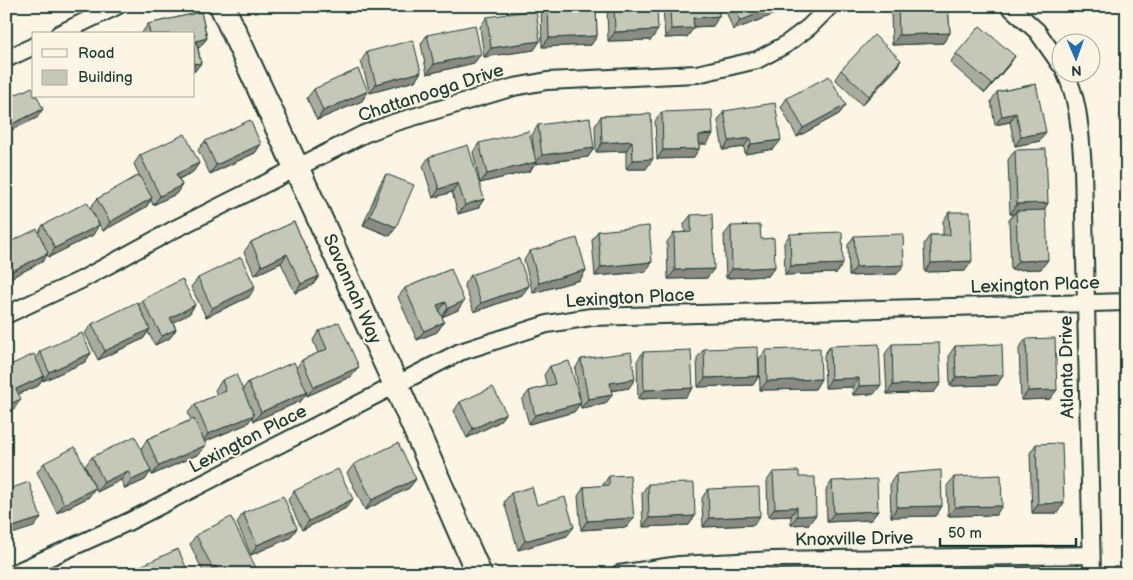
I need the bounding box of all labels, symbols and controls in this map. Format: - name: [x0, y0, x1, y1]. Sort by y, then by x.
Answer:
- legend: [32, 32, 195, 98]
- north arrow: [1050, 32, 1100, 82]
- text: Road: [78, 44, 114, 63]
- street label: Chattanooga Drive: [355, 59, 507, 126]
- text: N: [1071, 62, 1082, 79]
- text: Building: [78, 68, 133, 87]
- street label: Savannah Way: [318, 231, 386, 348]
- street label: Lexington Place: [970, 272, 1100, 298]
- street label: Lexington Place: [565, 284, 695, 312]
- street label: Atlanta Drive: [1056, 315, 1078, 419]
- street label: Lexington Place: [186, 400, 311, 478]
- scale bar: [940, 515, 1077, 547]
- text: 50 m: [948, 524, 982, 543]
- street label: Knoxville Drive: [795, 527, 914, 551]

